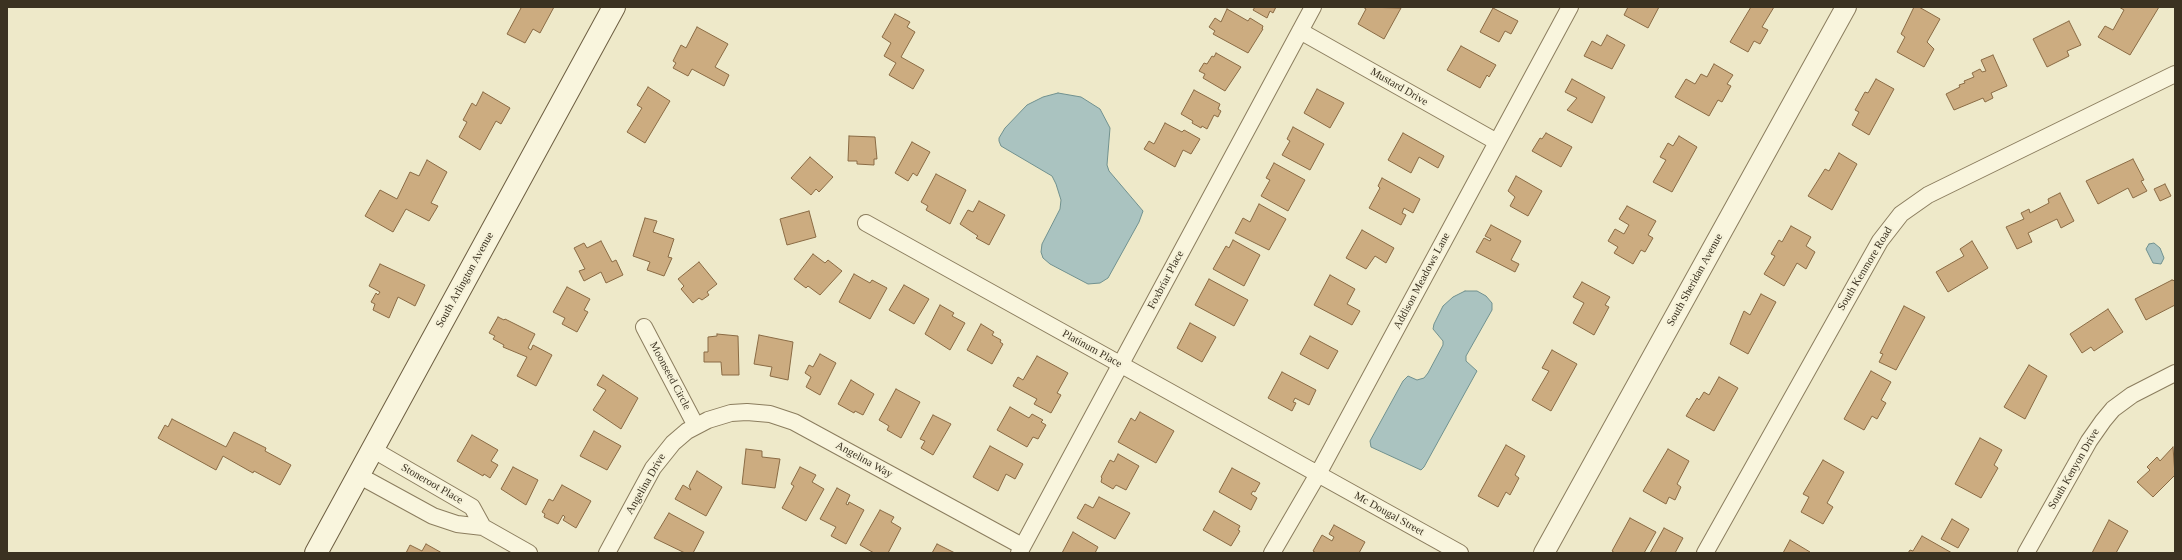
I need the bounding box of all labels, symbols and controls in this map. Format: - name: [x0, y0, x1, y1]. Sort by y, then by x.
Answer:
- street label: Mustard Drive: [1368, 65, 1430, 109]
- street label: South Kenmore Road: [1835, 225, 1895, 313]
- street label: South Arlington Avenue: [433, 230, 497, 330]
- street label: Addison Meadows Lane: [1391, 230, 1453, 332]
- street label: South Sheridan Avenue: [1664, 231, 1726, 329]
- street label: Foxbriar Place: [1145, 248, 1187, 312]
- street label: Platinum Place: [1060, 327, 1124, 371]
- street label: Moonseed Circle: [646, 340, 694, 412]
- street label: South Kenyon Drive: [2046, 426, 2102, 512]
- street label: Angelina Way: [833, 439, 895, 481]
- street label: Angelina Drive: [623, 451, 669, 517]
- street label: Stoneroot Place: [399, 461, 465, 507]
- street label: Mc Dougal Street: [1352, 489, 1426, 539]

